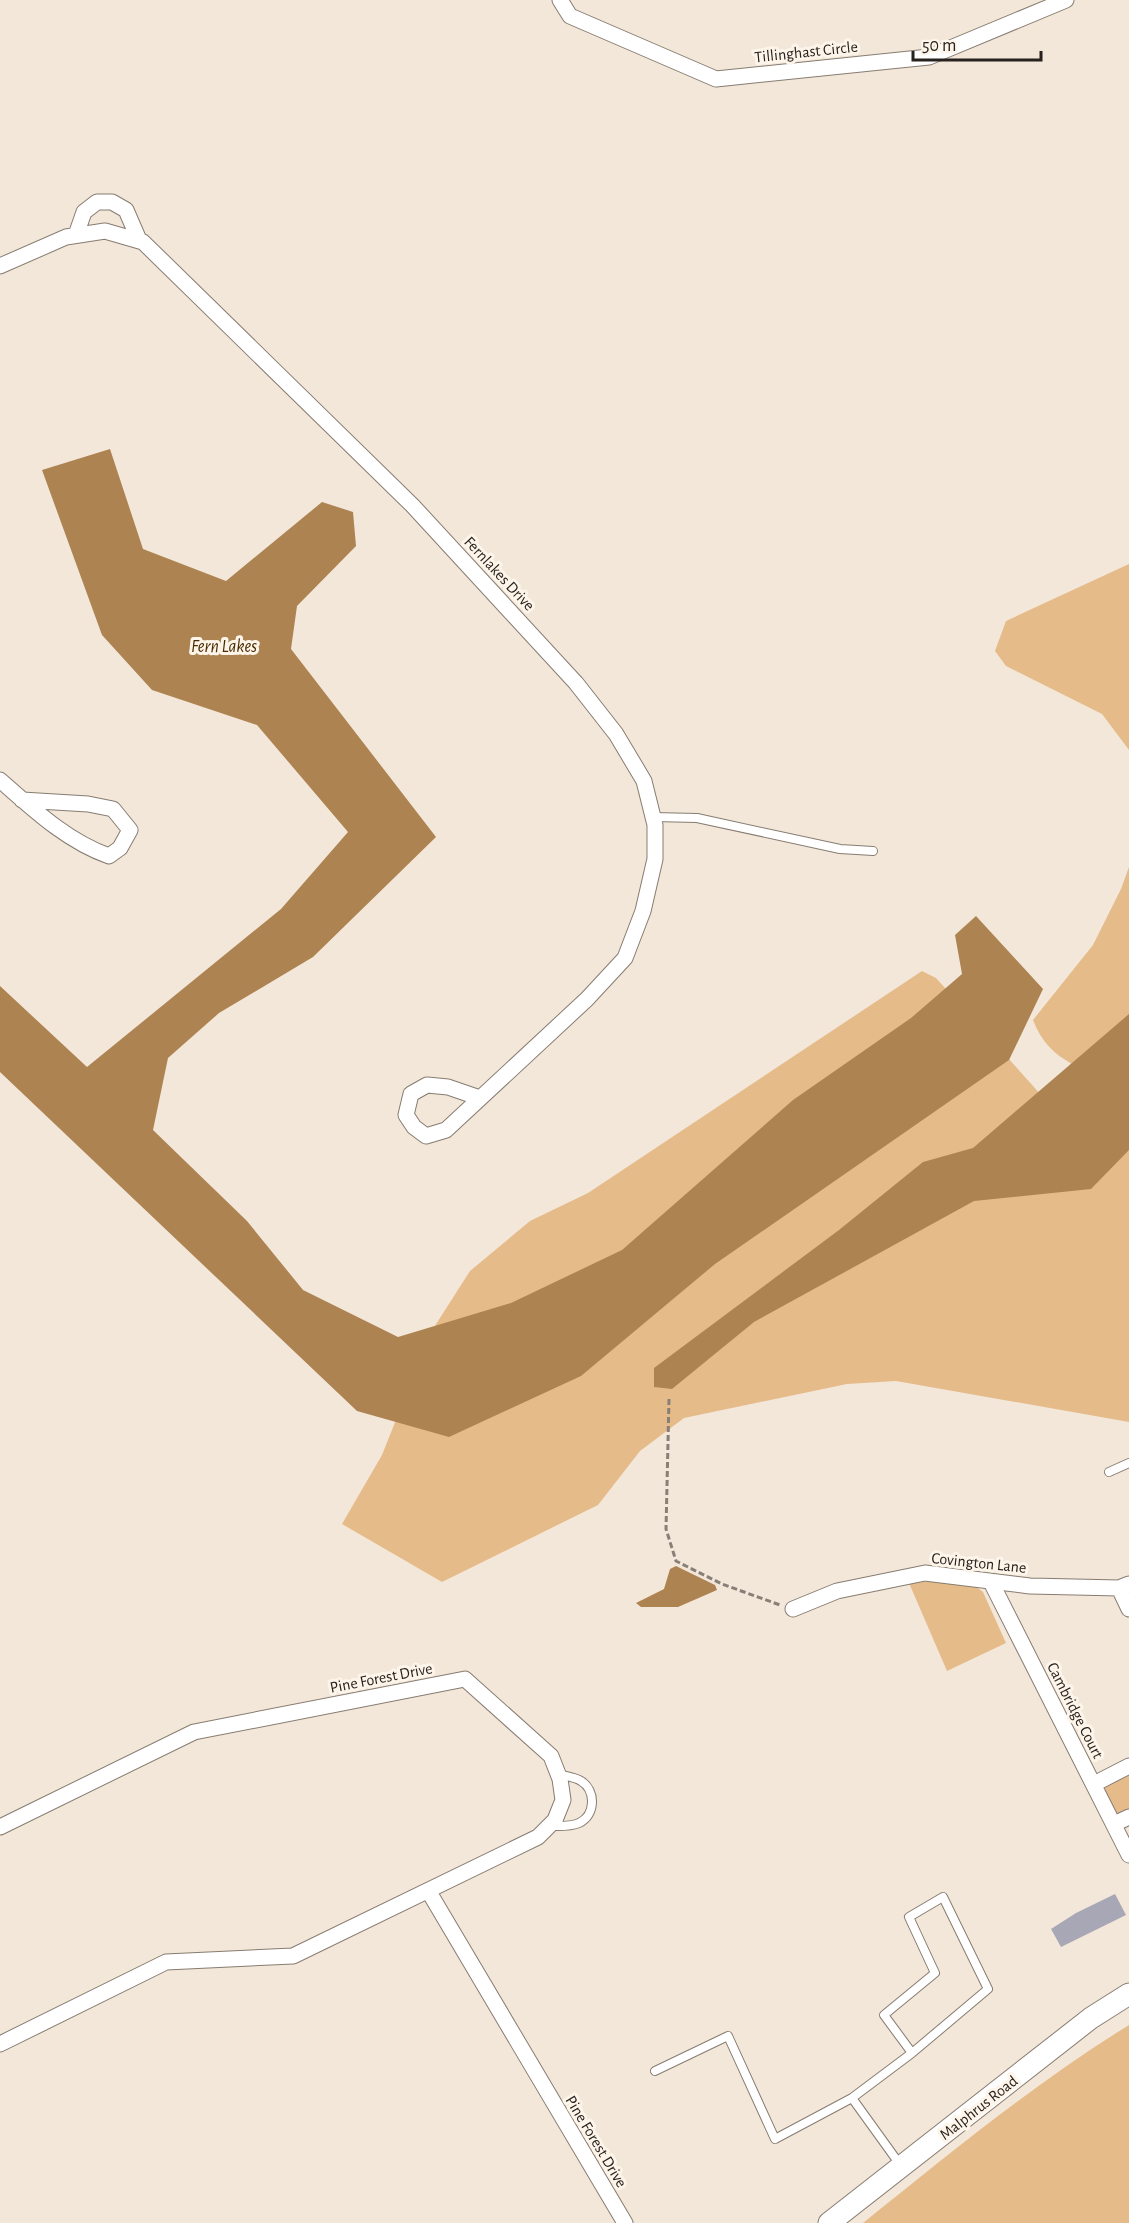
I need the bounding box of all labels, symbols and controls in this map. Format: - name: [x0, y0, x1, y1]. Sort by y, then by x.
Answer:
- scale bar: [913, 24, 1040, 62]
- text: 50 m: [922, 37, 956, 55]
- street label: Tillinghast Circle: [754, 39, 859, 65]
- street label: Fernlakes Drive: [461, 534, 537, 614]
- water label: Fern Lakes: [191, 638, 257, 656]
- street label: Covington Lane: [931, 1550, 1027, 1576]
- street label: Pine Forest Drive: [329, 1660, 434, 1696]
- street label: Cambridge Court: [1044, 1660, 1106, 1761]
- street label: Malphrus Road: [937, 2073, 1021, 2143]
- street label: Pine Forest Drive: [562, 2093, 630, 2190]

